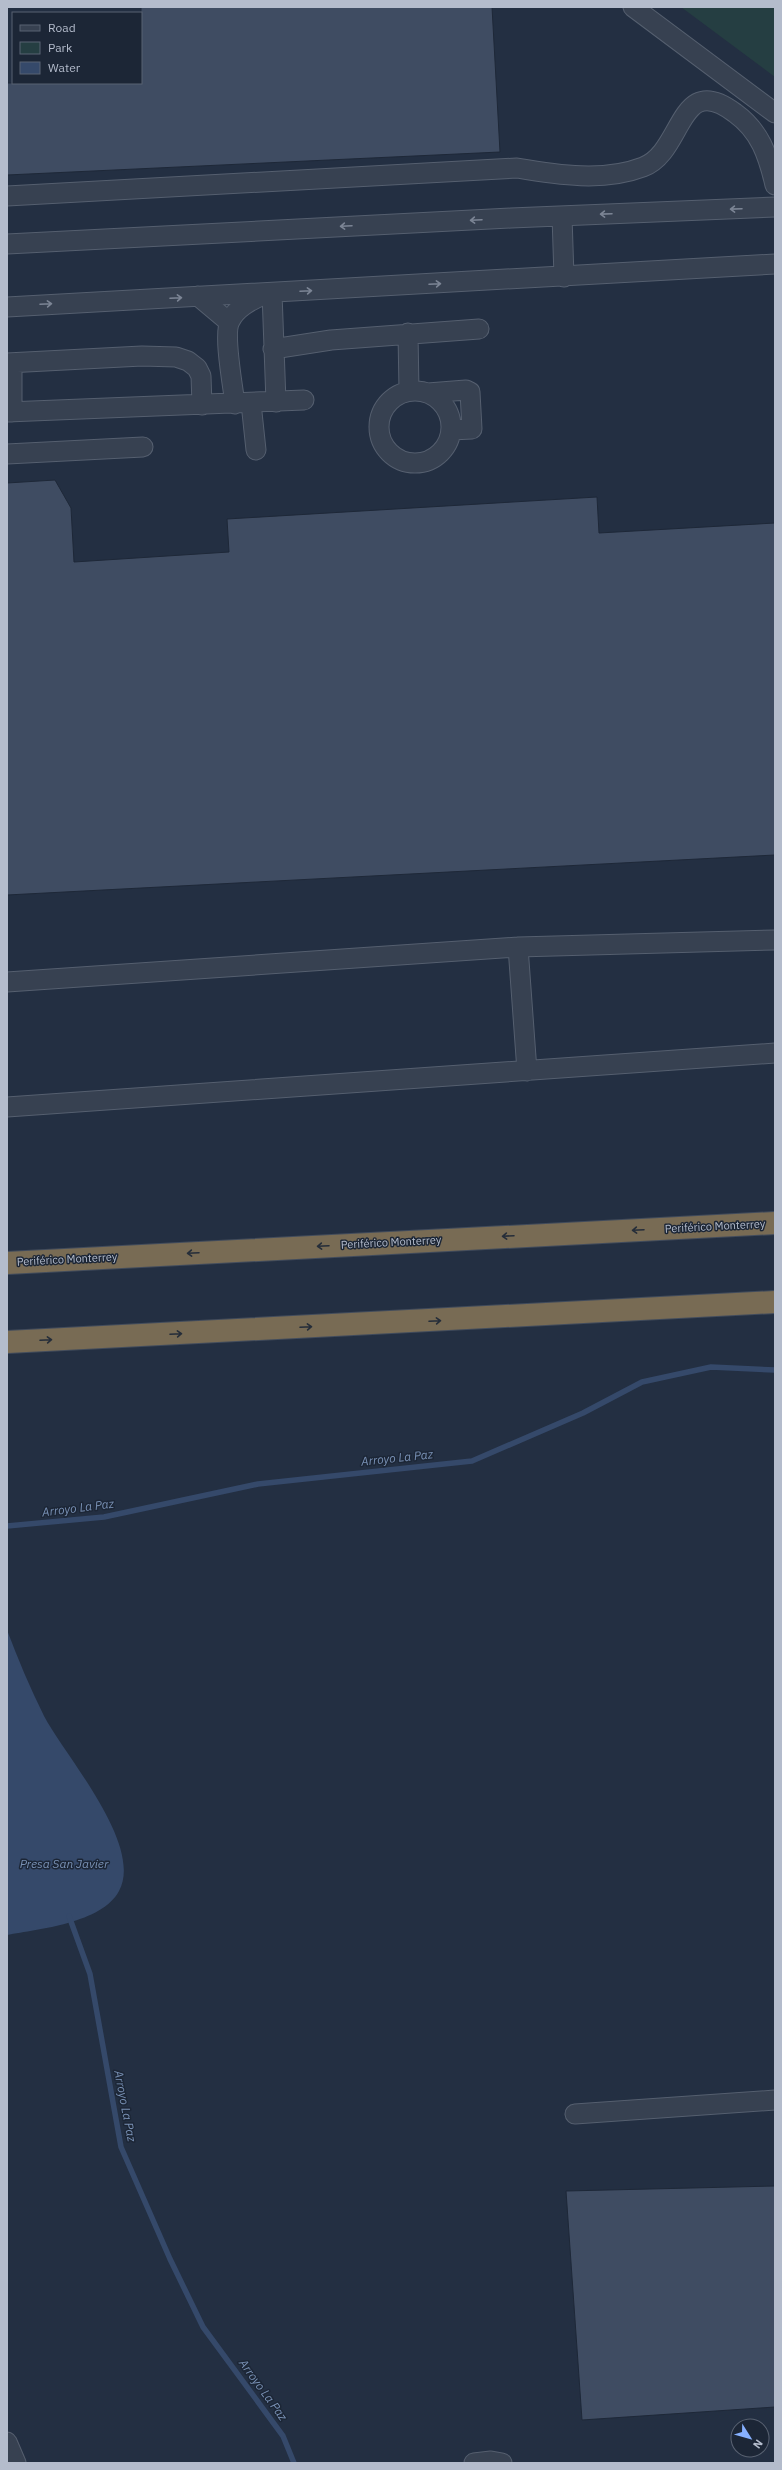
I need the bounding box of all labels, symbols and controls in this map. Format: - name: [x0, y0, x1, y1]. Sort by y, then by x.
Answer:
- legend: [12, 12, 142, 84]
- text: Road: [48, 20, 76, 35]
- text: Park: [48, 40, 73, 55]
- text: Water: [48, 60, 81, 75]
- one-way arrow: [730, 205, 743, 212]
- one-way arrow: [600, 210, 613, 218]
- one-way arrow: [470, 216, 483, 223]
- one-way arrow: [340, 223, 353, 230]
- one-way arrow: [428, 281, 441, 288]
- one-way arrow: [299, 287, 312, 295]
- one-way arrow: [169, 294, 182, 301]
- one-way arrow: [39, 301, 52, 308]
- street label: Periférico Monterrey: [664, 1216, 766, 1236]
- one-way arrow: [632, 1226, 645, 1233]
- street label: Periférico Monterrey: [340, 1232, 442, 1252]
- one-way arrow: [502, 1233, 515, 1240]
- one-way arrow: [317, 1242, 330, 1250]
- street label: Periférico Monterrey: [16, 1249, 118, 1269]
- one-way arrow: [187, 1249, 200, 1257]
- one-way arrow: [428, 1317, 441, 1324]
- one-way arrow: [299, 1324, 312, 1331]
- one-way arrow: [169, 1330, 182, 1337]
- one-way arrow: [39, 1336, 52, 1344]
- water label: Arroyo La Paz: [359, 1446, 434, 1469]
- water label: Arroyo La Paz: [40, 1496, 115, 1519]
- water label: Presa San Javier: [20, 1856, 109, 1871]
- water label: Arroyo La Paz: [111, 2068, 140, 2143]
- water label: Arroyo La Paz: [235, 2355, 291, 2424]
- north arrow: [730, 2418, 770, 2458]
- text: N: [750, 2437, 766, 2451]

